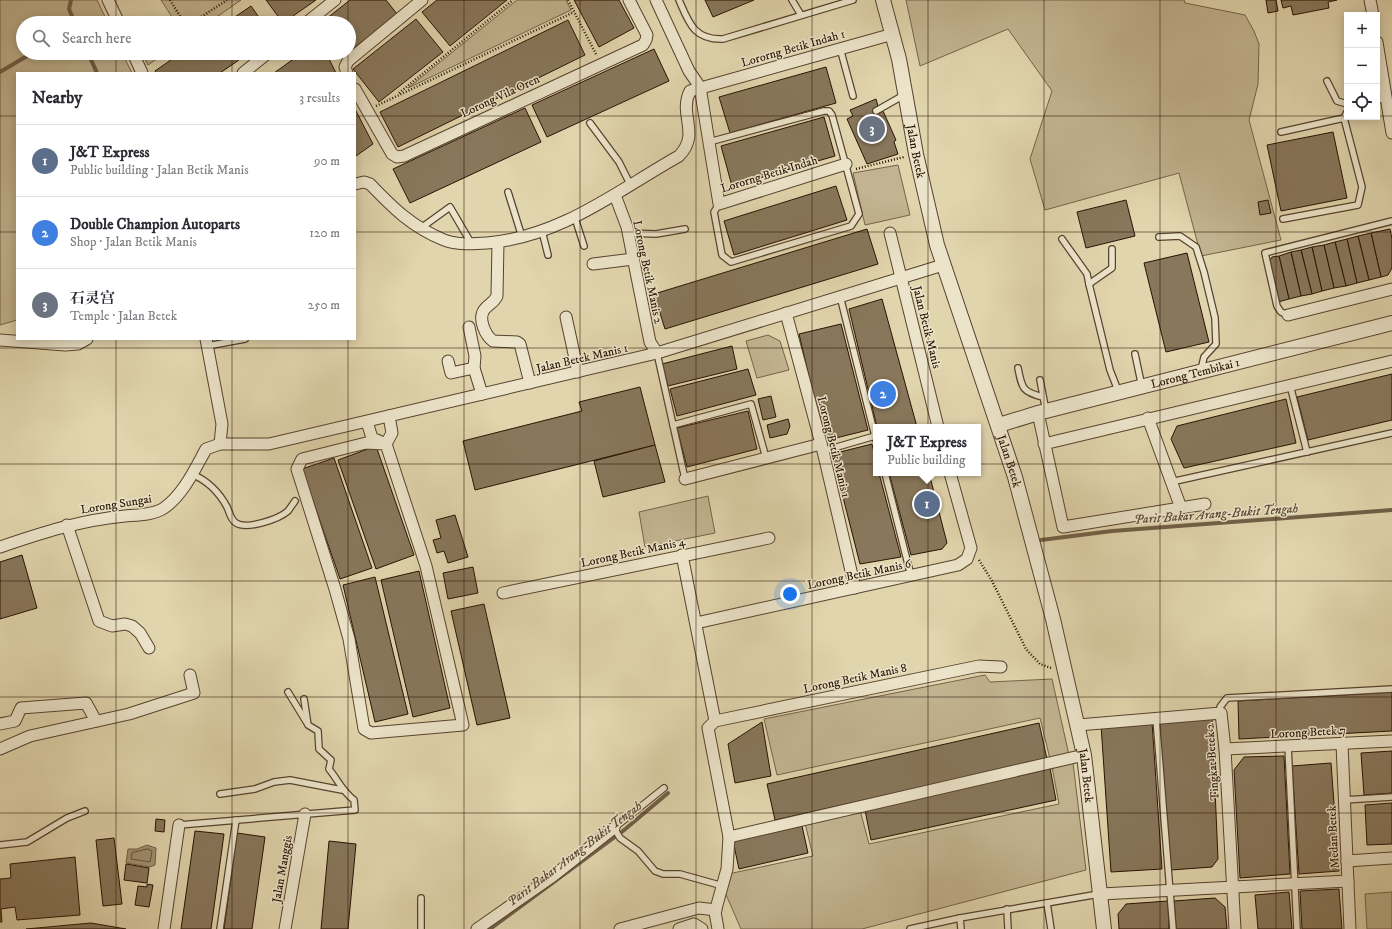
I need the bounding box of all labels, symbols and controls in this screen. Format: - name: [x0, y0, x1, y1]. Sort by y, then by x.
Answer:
- map controls: [1344, 12, 1380, 120]
- button: +: [1344, 12, 1380, 48]
- search box: [16, 16, 356, 60]
- street label: Lororng Betik Indah 1: [739, 26, 847, 70]
- icon: search: [30, 27, 52, 49]
- text: Search here: [62, 29, 131, 48]
- button: −: [1344, 48, 1380, 84]
- street label: Lorong Vila Oren: [458, 71, 543, 121]
- button: locate: [1344, 84, 1380, 120]
- text: Nearby: [32, 87, 82, 109]
- text: 3 results: [299, 90, 340, 106]
- pin: 3: [859, 114, 885, 144]
- street label: Jalan Betek: [903, 122, 928, 180]
- text: J&T Express: [70, 143, 149, 162]
- street label: Lororng Betik Indah: [719, 152, 820, 196]
- text: 1: [43, 153, 47, 169]
- text: 90 m: [314, 153, 340, 169]
- text: Public building · Jalan Betik Manis: [70, 162, 248, 178]
- text: Double Champion Autoparts: [70, 215, 240, 234]
- street label: Lorong Betik Manis 2: [629, 219, 666, 325]
- text: 2: [42, 225, 48, 241]
- text: 120 m: [309, 225, 340, 241]
- text: Shop · Jalan Betik Manis: [70, 234, 197, 250]
- street label: Jalan Betik Manis: [909, 283, 944, 370]
- text: 石灵宫: [70, 289, 115, 308]
- text: 3: [43, 297, 47, 313]
- text: 250 m: [308, 297, 340, 313]
- text: Temple · Jalan Betek: [70, 308, 177, 324]
- street label: Jalan Betek Manis 1: [534, 341, 629, 377]
- street label: Lorong Tembikai 1: [1149, 355, 1241, 392]
- pin: 2: [870, 379, 896, 409]
- street label: Lorong Betik Manis 1: [814, 395, 853, 499]
- popup: [873, 424, 981, 476]
- street label: Jalan Betek: [993, 432, 1024, 489]
- text: J&T Express: [887, 433, 967, 452]
- text: Public building: [887, 452, 965, 468]
- pin: 1: [914, 489, 940, 519]
- street label: Lorong Sungai: [79, 491, 153, 518]
- water label: Parit Bakar Arang-Bukit Tengah: [1133, 500, 1299, 528]
- street label: Lorong Betik Manis 4: [580, 534, 688, 571]
- street label: Lorong Betik Manis 6: [806, 556, 913, 593]
- your location: [780, 584, 800, 604]
- street label: Lorong Betik Manis 8: [802, 660, 908, 697]
- street label: Tingkat Betek 2: [1202, 723, 1223, 801]
- street label: Lorong Betek 7: [1270, 723, 1346, 742]
- street label: Jalan Betek: [1075, 746, 1096, 804]
- water label: Parit Bakar Arang-Bukit Tengah: [504, 798, 645, 910]
- street label: Medan Betek: [1324, 805, 1343, 869]
- street label: Jalan Manggis: [269, 834, 296, 905]

